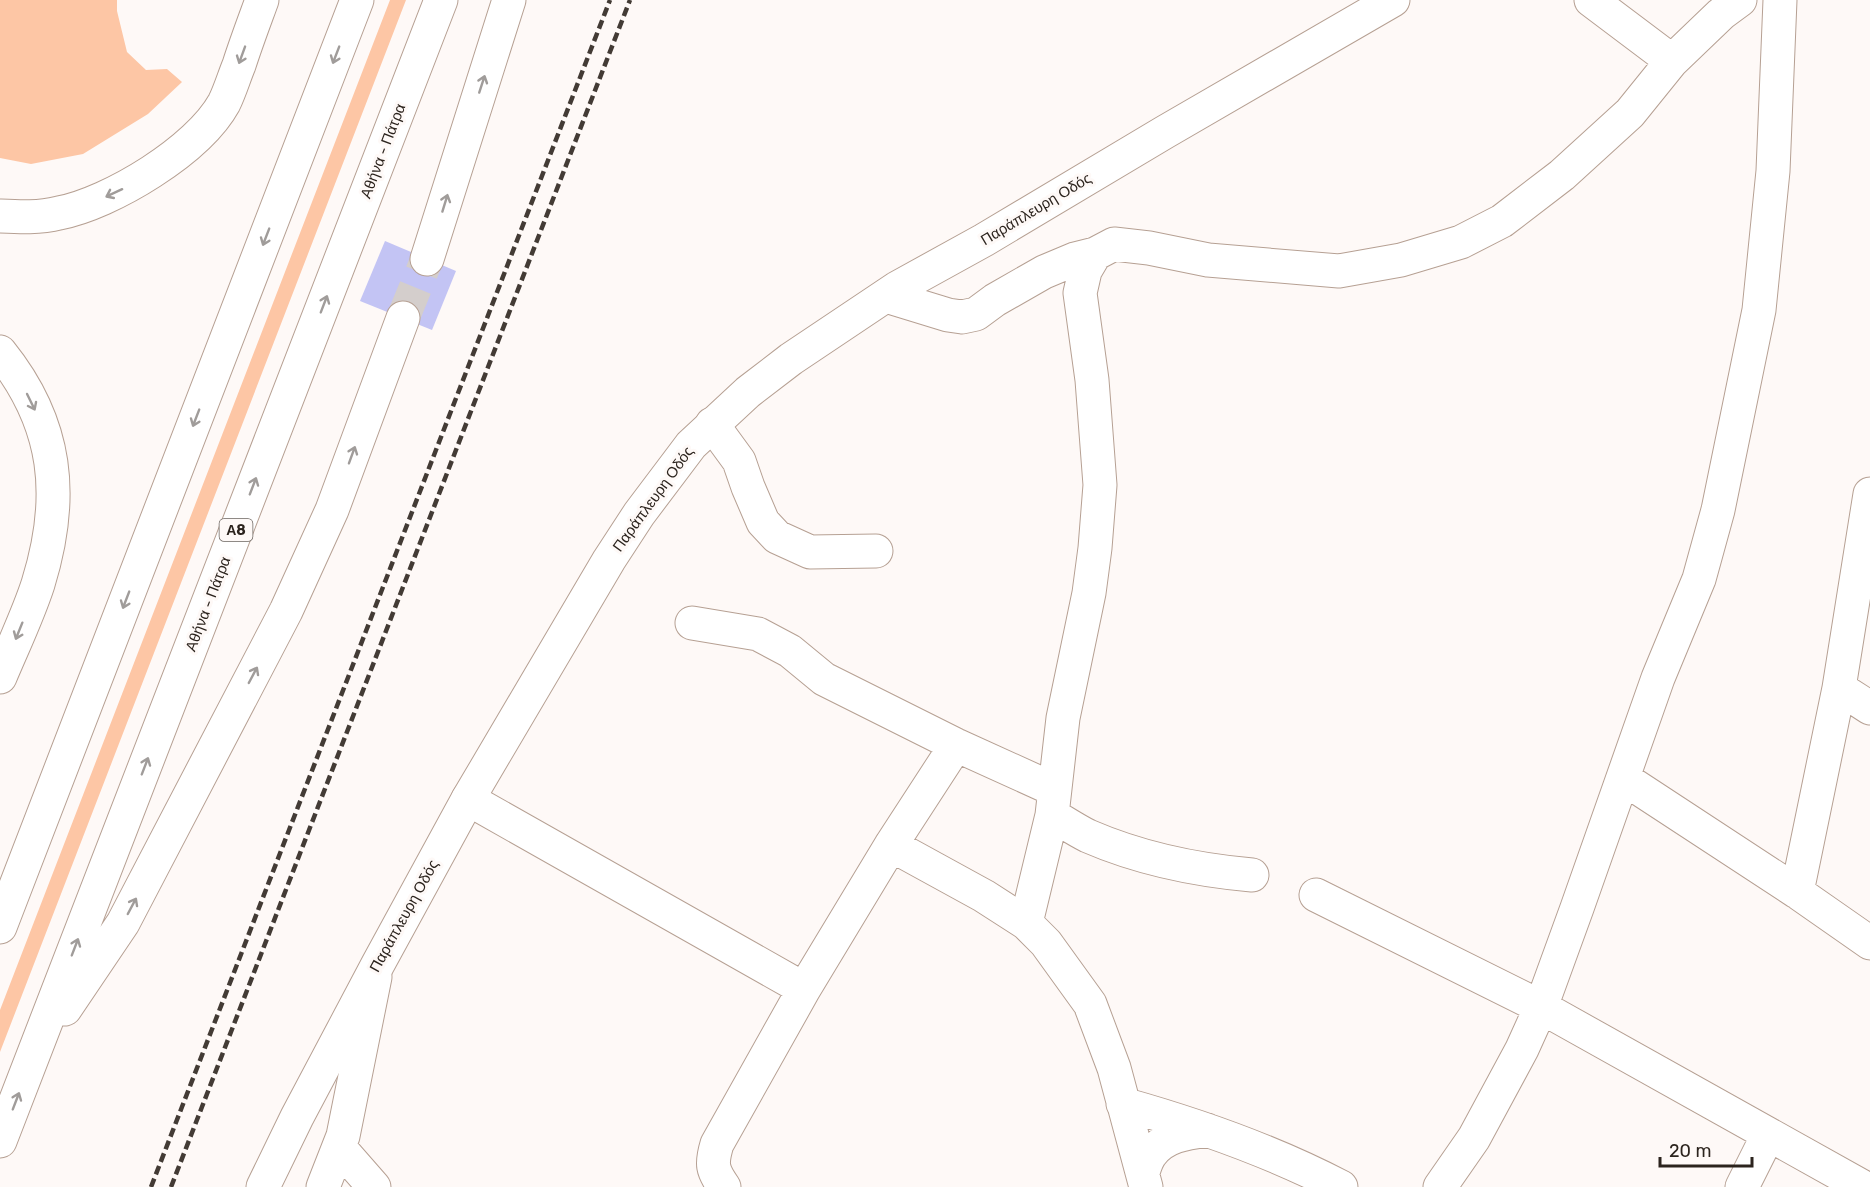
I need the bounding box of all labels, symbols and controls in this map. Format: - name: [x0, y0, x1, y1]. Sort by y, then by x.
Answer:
- one-way arrow: [236, 45, 247, 64]
- one-way arrow: [330, 45, 341, 63]
- one-way arrow: [478, 75, 489, 94]
- street label: Αθήνα - Πάτρα: [357, 101, 409, 201]
- street label: Παράπλευρη Οδός: [978, 169, 1094, 249]
- one-way arrow: [106, 188, 124, 200]
- one-way arrow: [440, 194, 451, 213]
- one-way arrow: [260, 227, 271, 245]
- one-way arrow: [319, 295, 330, 314]
- one-way arrow: [26, 392, 38, 410]
- one-way arrow: [190, 409, 201, 427]
- street label: Παράπλευρη Οδός: [609, 443, 697, 555]
- one-way arrow: [348, 446, 359, 465]
- one-way arrow: [249, 477, 260, 496]
- road number: Α8: [220, 519, 252, 541]
- street label: Αθήνα - Πάτρα: [182, 554, 234, 654]
- one-way arrow: [120, 591, 131, 609]
- one-way arrow: [13, 622, 24, 640]
- one-way arrow: [247, 667, 259, 684]
- one-way arrow: [140, 757, 151, 775]
- street label: Παράπλευρη Οδός: [366, 857, 442, 975]
- one-way arrow: [127, 898, 138, 916]
- one-way arrow: [70, 939, 81, 957]
- one-way arrow: [11, 1092, 22, 1111]
- scale bar: [1660, 1130, 1752, 1168]
- text: 20 m: [1669, 1140, 1711, 1162]

